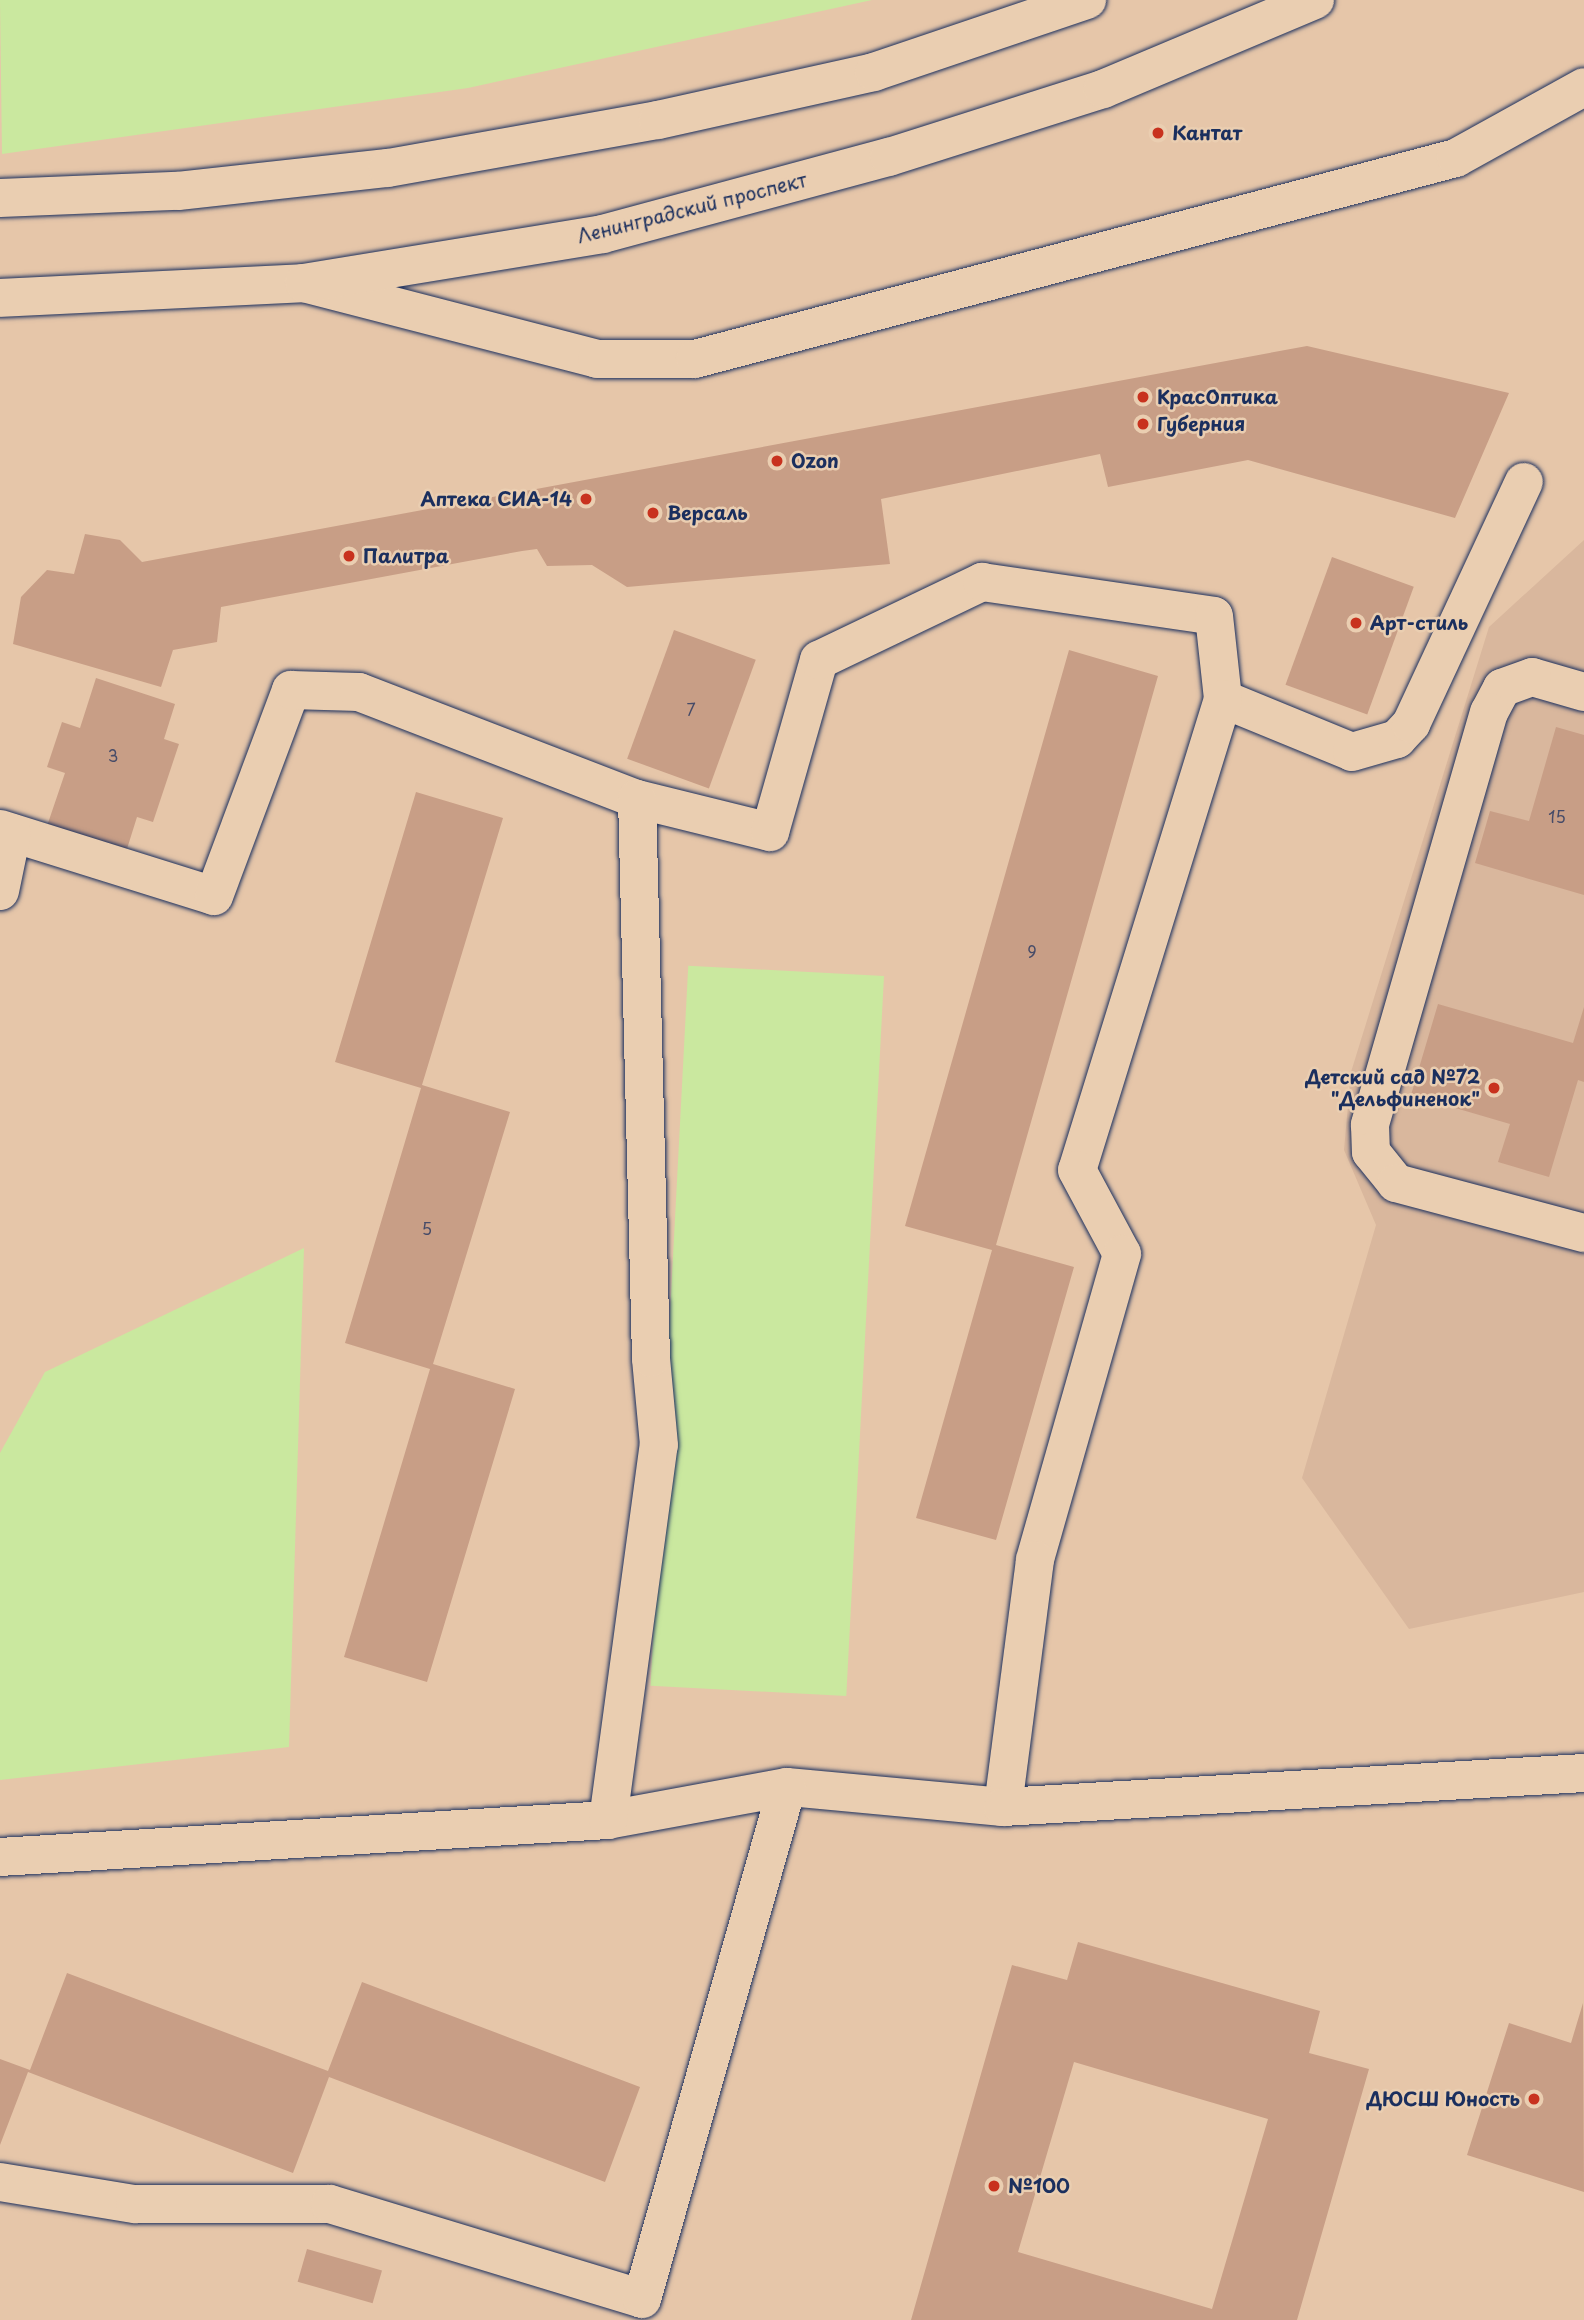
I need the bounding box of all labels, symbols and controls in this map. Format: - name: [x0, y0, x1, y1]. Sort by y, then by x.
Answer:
- place label: Кантат: [1172, 122, 1242, 144]
- marker: Кантат: [1150, 125, 1166, 141]
- street label: Ленинградский проспект: [575, 168, 809, 248]
- place label: КрасОптика: [1157, 386, 1278, 408]
- marker: КрасОптика: [1135, 389, 1151, 405]
- place label: Губерния: [1157, 413, 1245, 435]
- marker: Губерния: [1135, 416, 1151, 432]
- place label: Ozon: [791, 450, 839, 472]
- marker: Ozon: [769, 453, 785, 469]
- place label: Аптека СИА-14: [420, 488, 572, 510]
- marker: Аптека СИА-14: [578, 491, 594, 507]
- place label: Версаль: [667, 502, 748, 524]
- marker: Версаль: [645, 505, 661, 521]
- place label: Палитра: [363, 545, 449, 567]
- marker: Палитра: [341, 548, 357, 564]
- place label: Арт-стиль: [1370, 612, 1468, 634]
- marker: Арт-стиль: [1348, 615, 1364, 631]
- house number: 7: [686, 699, 696, 719]
- house number: 3: [108, 745, 118, 765]
- house number: 15: [1548, 806, 1566, 826]
- house number: 9: [1027, 941, 1037, 961]
- place label: Детский сад №72 "Дельфиненок": [1305, 1066, 1480, 1110]
- marker: Детский сад №72 "Дельфиненок": [1486, 1080, 1502, 1096]
- house number: 5: [422, 1218, 432, 1238]
- place label: ДЮСШ Юность: [1366, 2088, 1520, 2110]
- marker: ДЮСШ Юность: [1526, 2091, 1542, 2107]
- place label: №100: [1008, 2175, 1070, 2197]
- marker: №100: [986, 2178, 1002, 2194]

